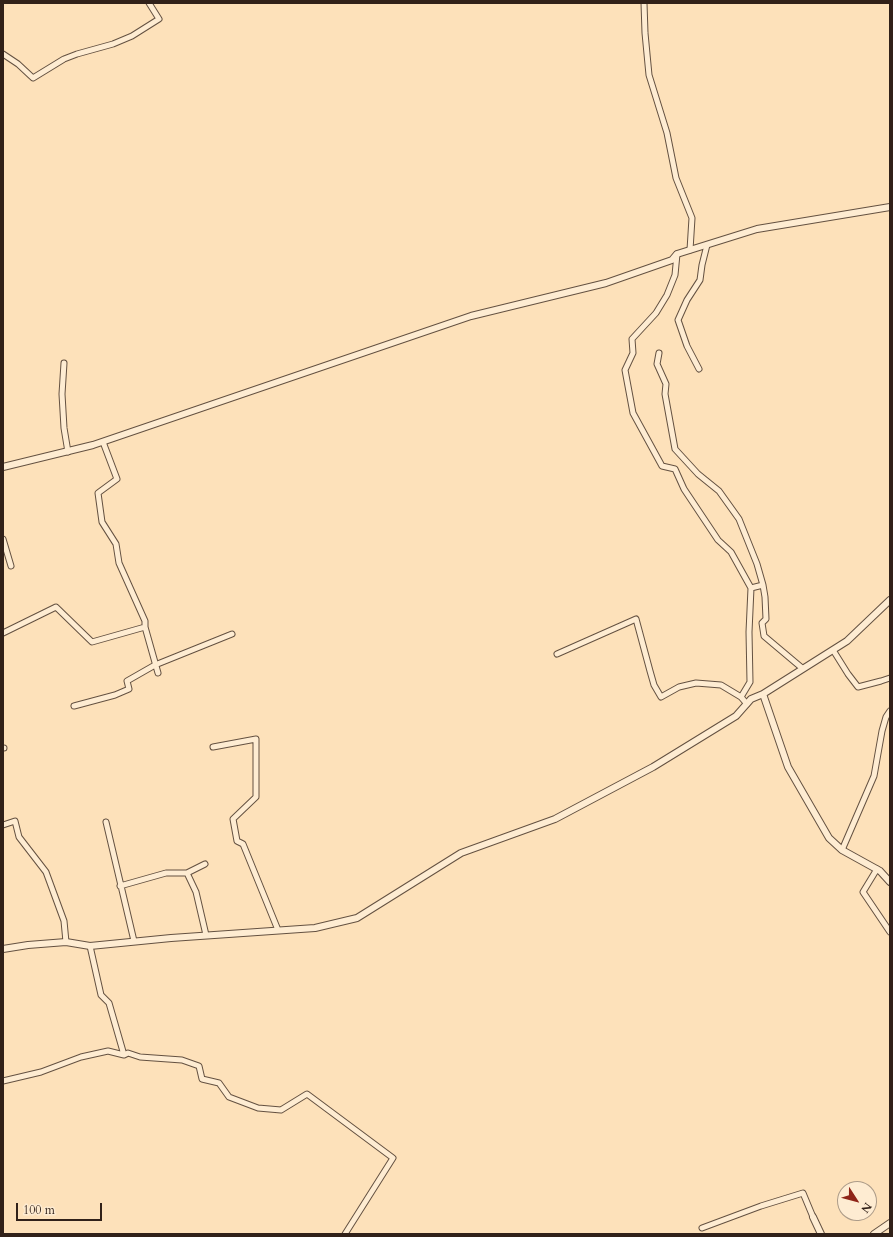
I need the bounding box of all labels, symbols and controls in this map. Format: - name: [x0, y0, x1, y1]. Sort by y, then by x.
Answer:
- north arrow: [837, 1181, 877, 1221]
- scale bar: [18, 1195, 104, 1221]
- text: N: [857, 1199, 875, 1216]
- text: 100 m: [23, 1202, 55, 1218]

